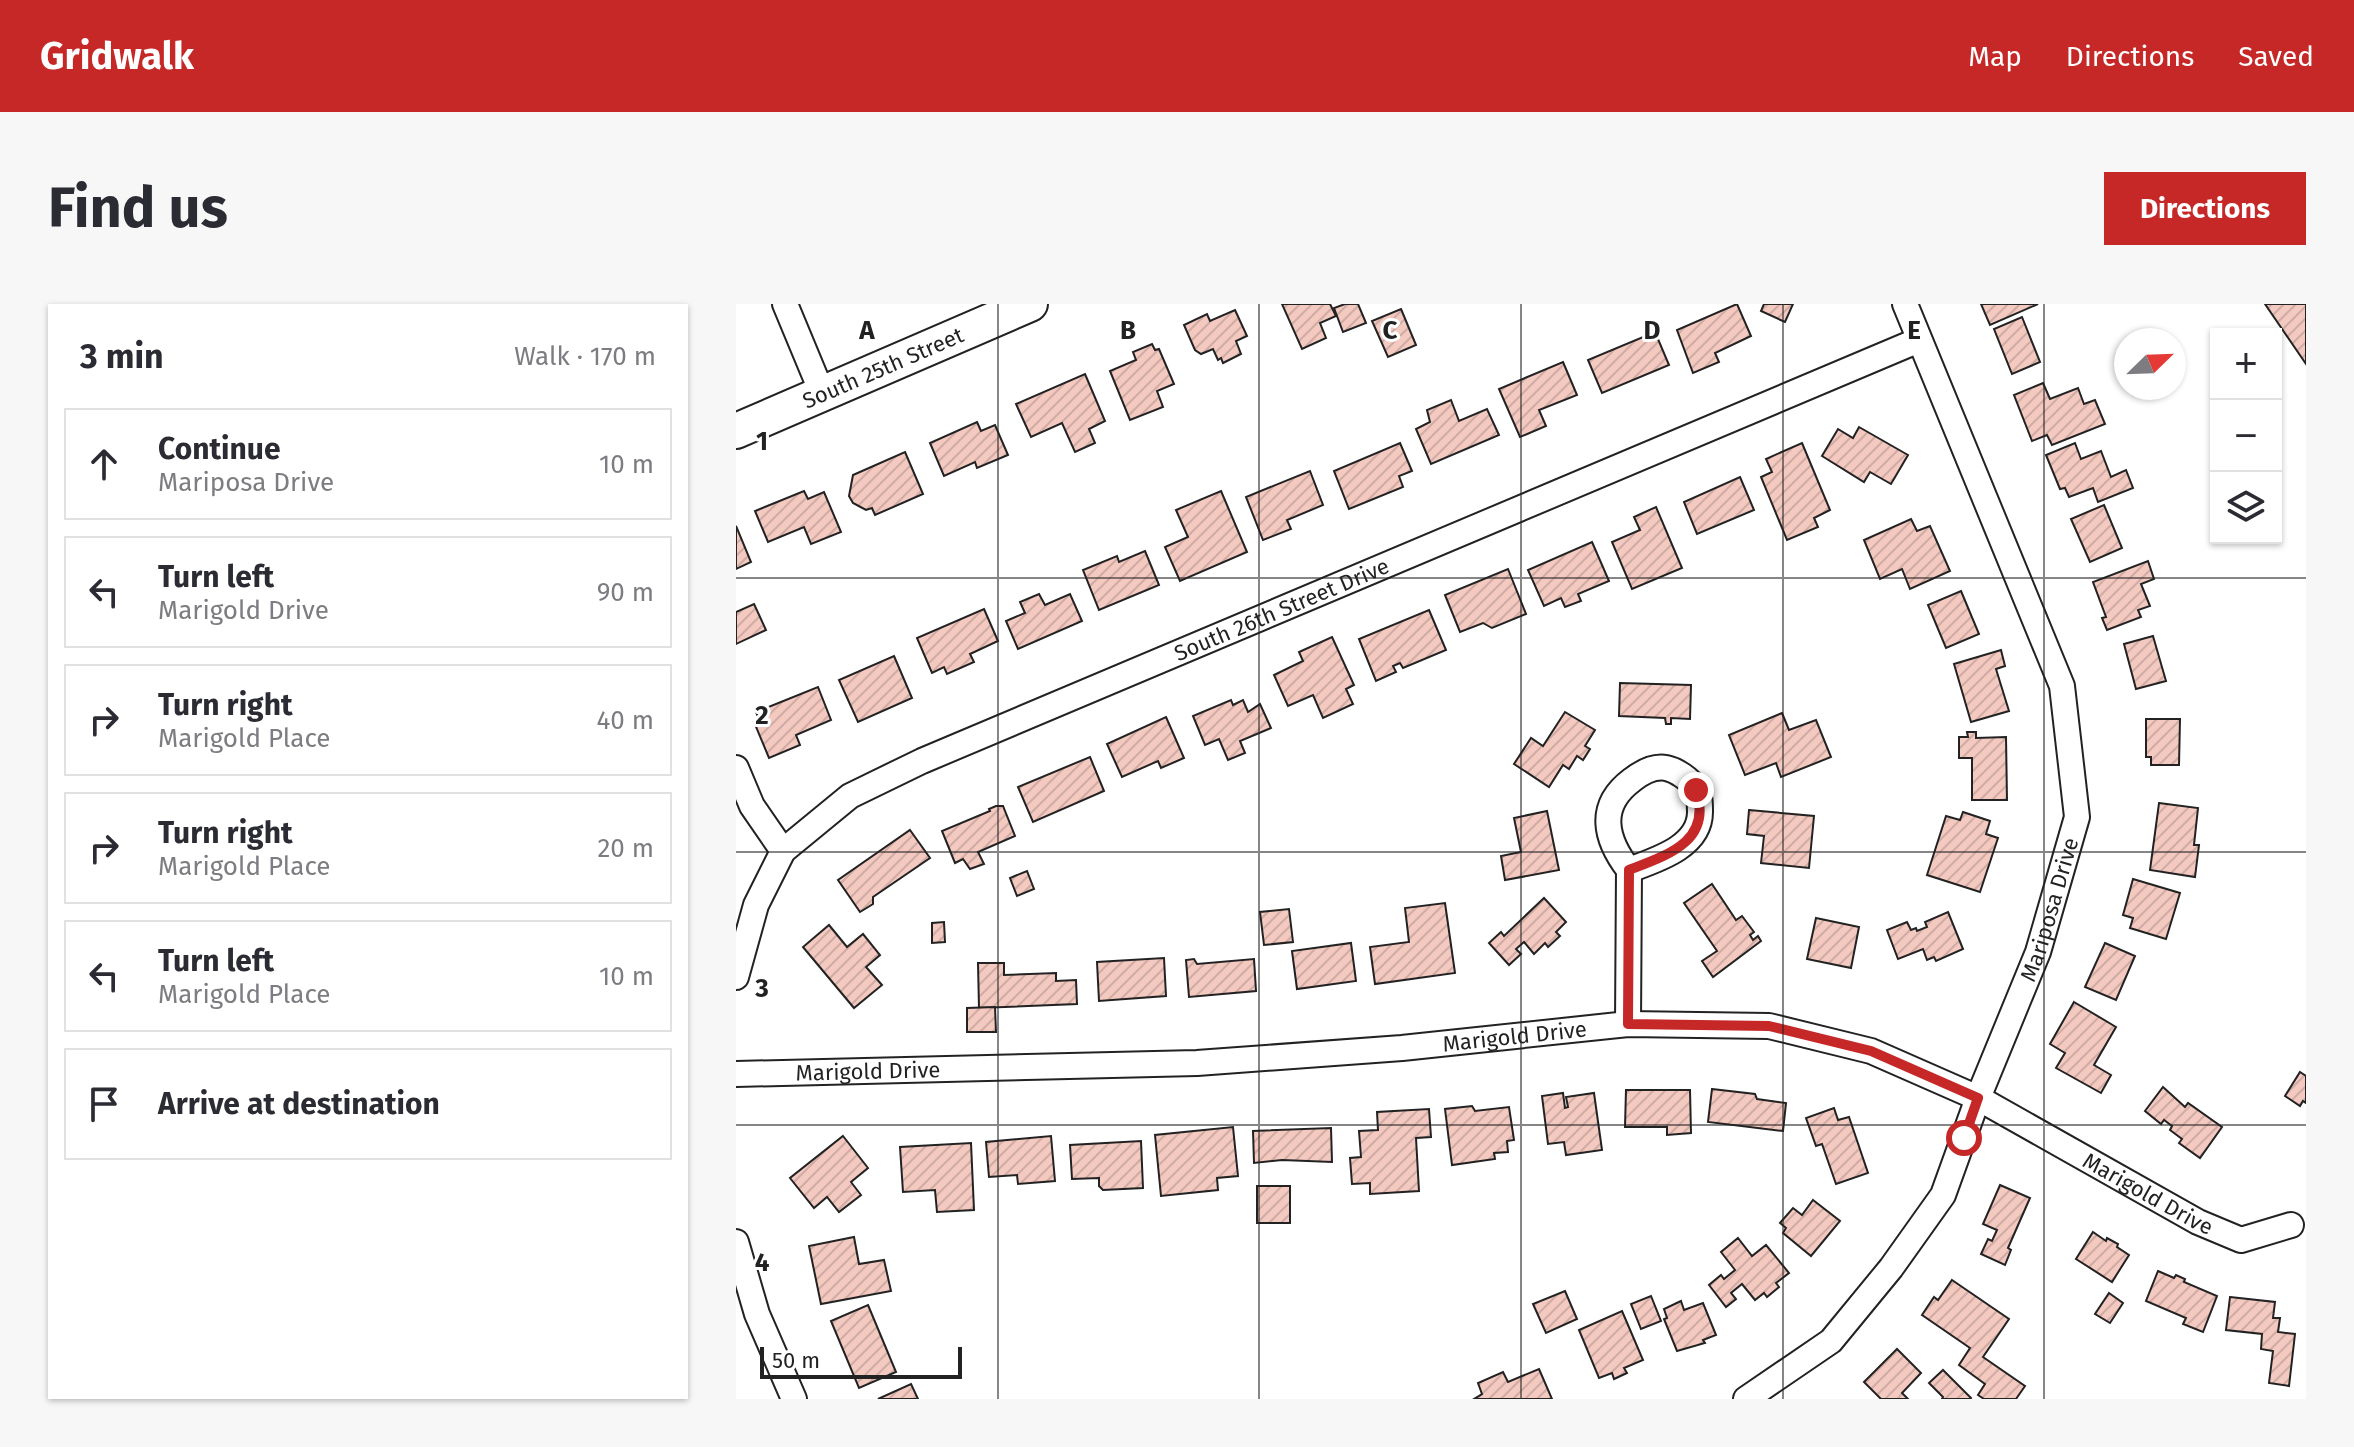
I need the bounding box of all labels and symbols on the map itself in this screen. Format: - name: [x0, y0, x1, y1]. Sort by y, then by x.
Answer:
- text: A: [858, 315, 875, 346]
- text: B: [1120, 315, 1136, 346]
- text: C: [1383, 315, 1398, 346]
- text: D: [1644, 315, 1661, 346]
- text: E: [1907, 315, 1921, 346]
- street label: South 25th Street: [799, 321, 968, 415]
- north arrow: [2114, 328, 2186, 400]
- text: 1: [756, 426, 768, 457]
- street label: South 26th Street Drive: [1170, 552, 1393, 667]
- text: 2: [755, 700, 769, 731]
- route end: [1678, 772, 1714, 808]
- street label: Mariposa Drive: [2014, 834, 2084, 986]
- text: 3: [754, 973, 769, 1004]
- street label: Marigold Drive: [1441, 1015, 1588, 1058]
- street label: Marigold Drive: [795, 1056, 941, 1087]
- route start: [1946, 1120, 1982, 1156]
- street label: Marigold Drive: [2078, 1147, 2217, 1241]
- text: 4: [755, 1247, 770, 1278]
- scale bar: [760, 1343, 962, 1379]

